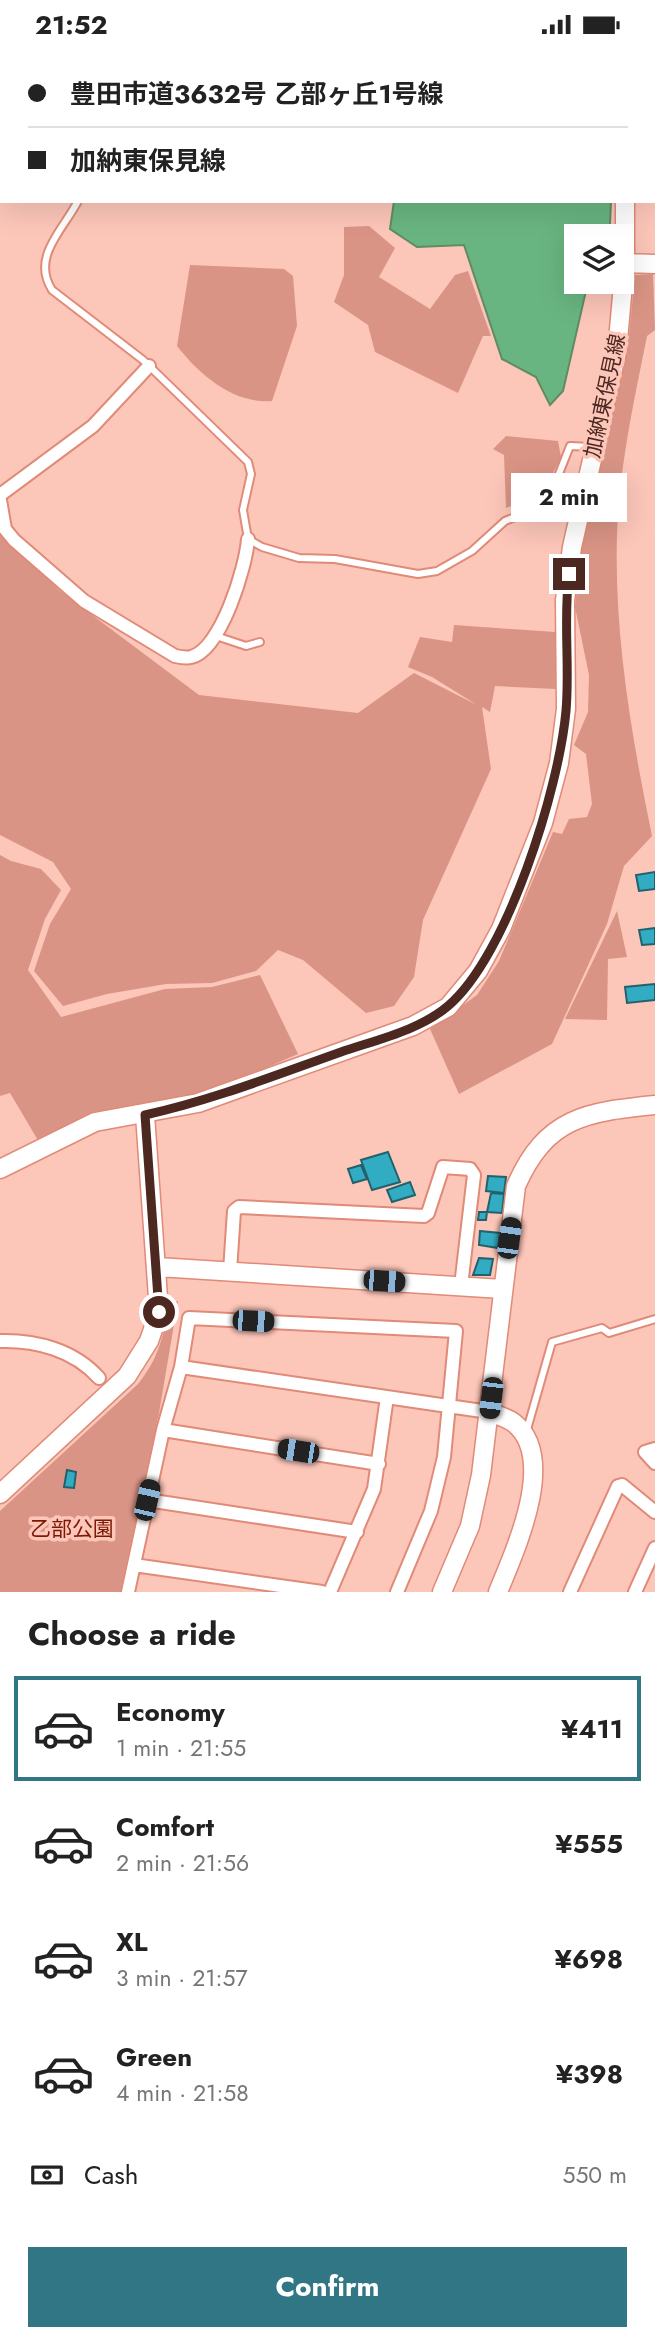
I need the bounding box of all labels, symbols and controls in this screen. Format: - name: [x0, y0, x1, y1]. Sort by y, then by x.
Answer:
- text: 21:52: [35, 6, 108, 44]
- text: 豊田市道3632号 乙部ヶ丘1号線: [70, 75, 444, 113]
- text: 加納東保見線: [70, 142, 226, 180]
- map controls: [564, 224, 634, 294]
- button: layers: [564, 224, 634, 294]
- street label: 加納東保見線: [577, 331, 633, 461]
- callout: 2 min: [511, 473, 627, 521]
- text: 2 min: [539, 480, 599, 514]
- route end: [553, 558, 585, 590]
- car: [496, 1216, 523, 1260]
- car: [363, 1269, 406, 1293]
- route start: [143, 1296, 175, 1328]
- car: [232, 1309, 275, 1333]
- car: [479, 1376, 504, 1420]
- car: [276, 1437, 321, 1465]
- car: [133, 1477, 162, 1523]
- park label: 乙部公園: [30, 1514, 114, 1544]
- text: Choose a ride: [28, 1611, 236, 1657]
- text: Economy: [116, 1693, 225, 1731]
- icon: car: [32, 1697, 95, 1760]
- text: ¥411: [561, 1710, 623, 1748]
- text: 1 min · 21:55: [116, 1731, 246, 1765]
- text: Comfort: [116, 1808, 214, 1846]
- icon: car: [32, 1812, 95, 1875]
- text: ¥555: [555, 1825, 623, 1863]
- text: 2 min · 21:56: [116, 1846, 249, 1880]
- text: XL: [116, 1923, 148, 1961]
- icon: car: [32, 1927, 95, 1990]
- text: ¥698: [555, 1940, 623, 1978]
- text: 3 min · 21:57: [116, 1961, 248, 1995]
- text: Green: [116, 2038, 192, 2076]
- icon: car: [32, 2042, 95, 2105]
- text: ¥398: [556, 2055, 623, 2093]
- text: 4 min · 21:58: [116, 2076, 249, 2110]
- icon: cash: [28, 2156, 66, 2194]
- text: Cash: [84, 2156, 138, 2194]
- text: 550 m: [562, 2158, 627, 2192]
- button: Confirm: [28, 2247, 627, 2327]

